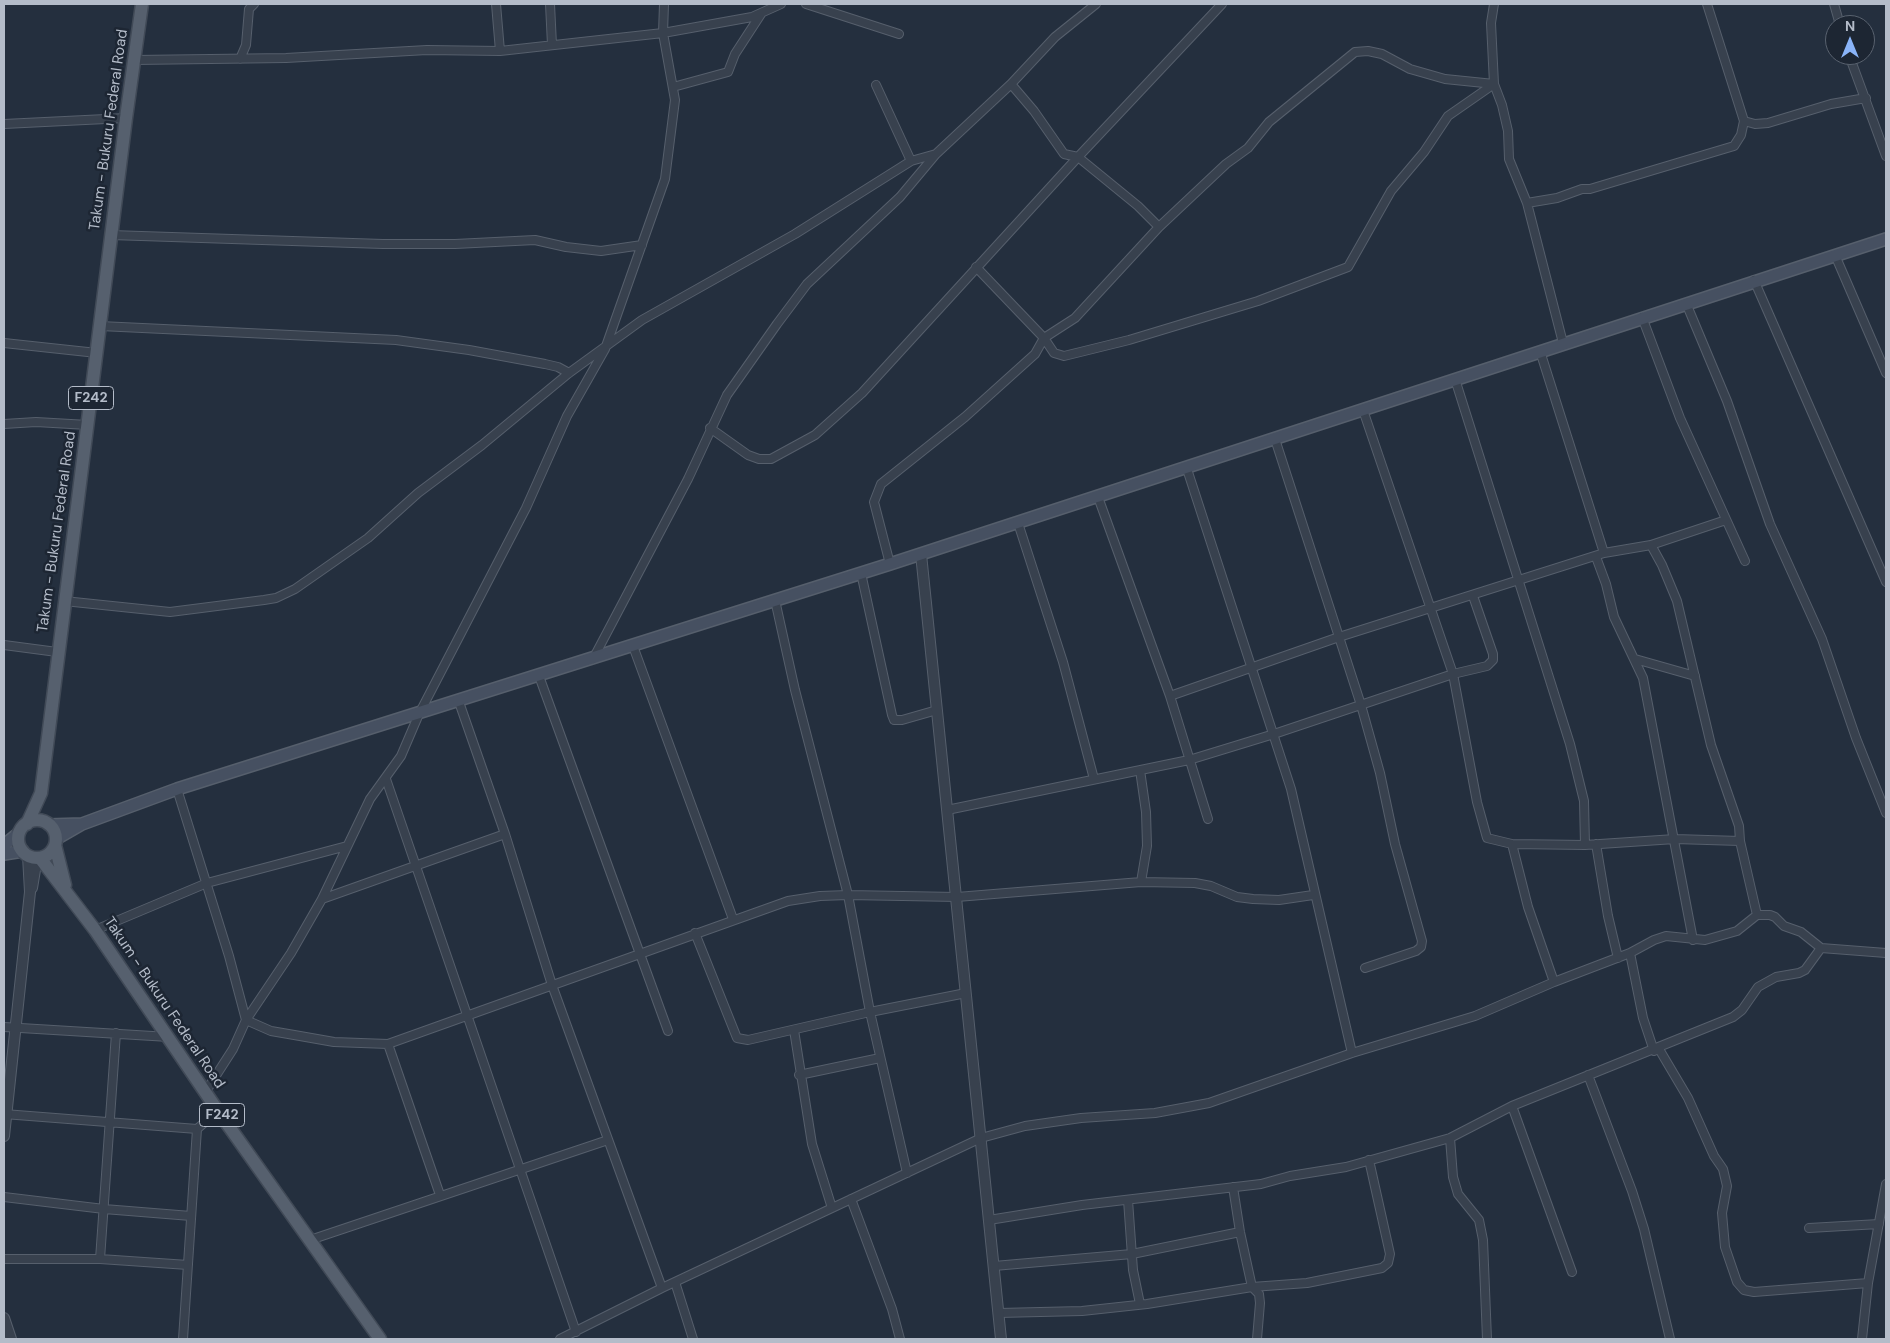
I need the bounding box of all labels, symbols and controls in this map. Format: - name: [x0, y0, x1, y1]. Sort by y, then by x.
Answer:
- north arrow: [1825, 15, 1875, 65]
- text: N: [1845, 17, 1855, 35]
- street label: Takum - Bukuru Federal Road: [86, 28, 132, 232]
- road number: F242: [68, 386, 114, 409]
- street label: Takum - Bukuru Federal Road: [34, 430, 80, 634]
- street label: Takum - Bukuru Federal Road: [100, 914, 228, 1092]
- road number: F242: [200, 1104, 244, 1126]

